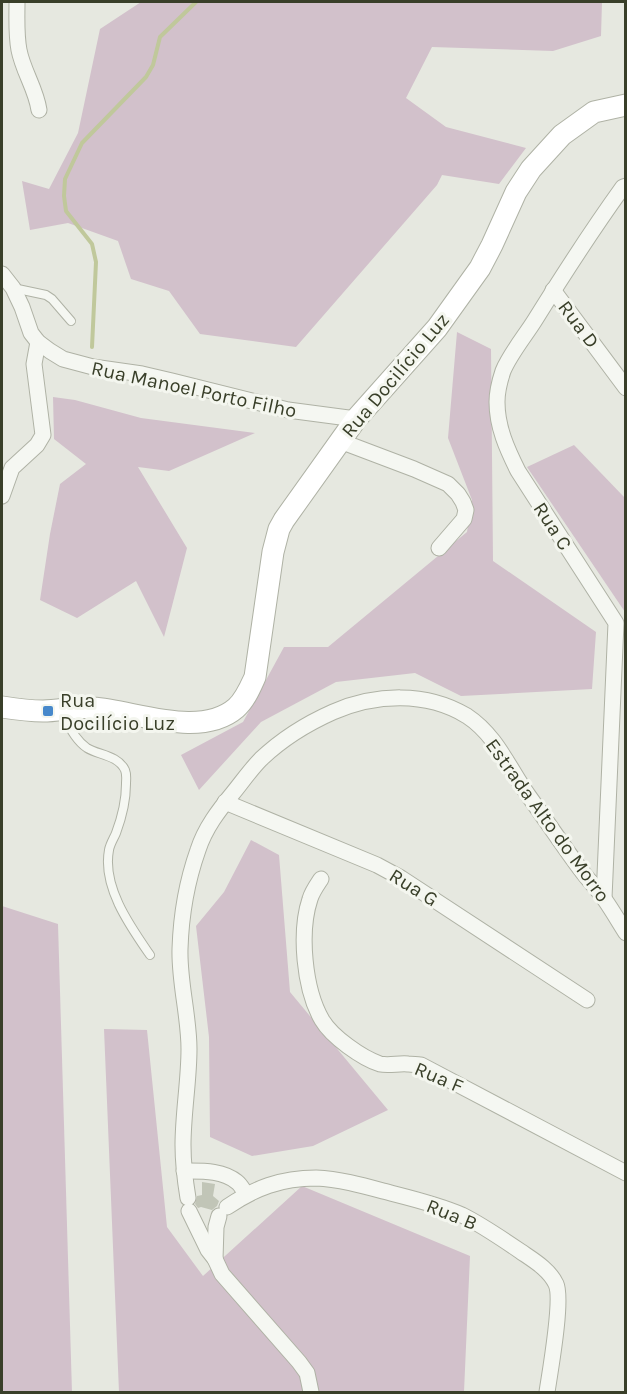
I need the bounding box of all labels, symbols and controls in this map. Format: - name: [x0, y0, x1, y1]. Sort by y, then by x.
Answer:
- street label: Rua D: [553, 296, 604, 353]
- street label: Rua Docilício Luz: [337, 309, 454, 442]
- street label: Rua Manoel Porto Filho: [89, 356, 299, 422]
- street label: Rua C: [529, 498, 576, 555]
- place label: Rua Docilício Luz: [60, 689, 175, 735]
- marker: Rua Docilício Luz: [41, 704, 55, 718]
- street label: Estrada Alto do Morro: [481, 734, 615, 906]
- street label: Rua G: [385, 864, 442, 911]
- street label: Rua F: [411, 1057, 467, 1098]
- street label: Rua B: [423, 1194, 480, 1235]

